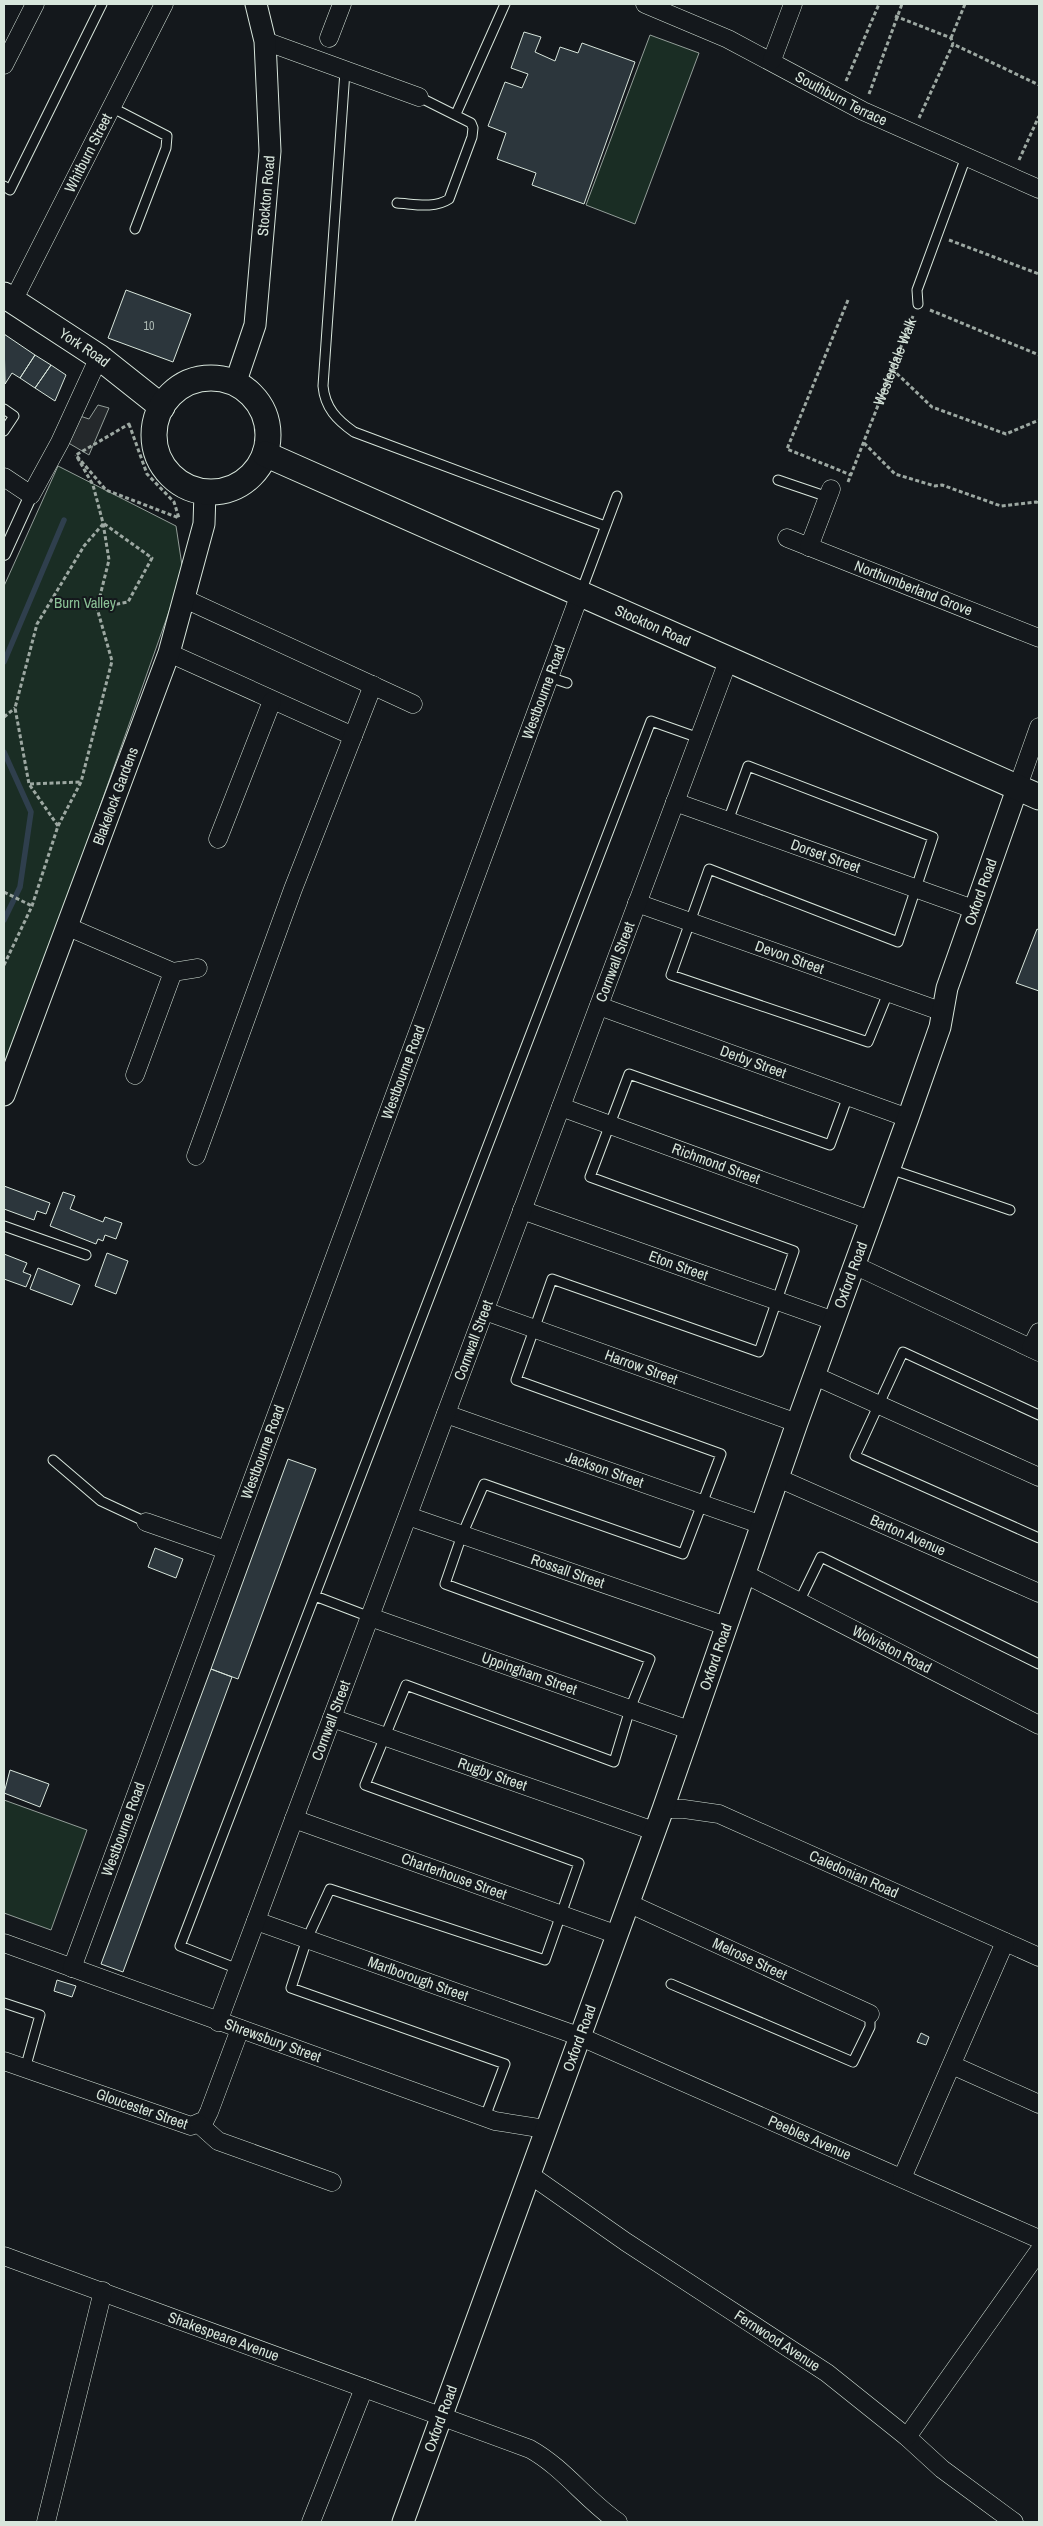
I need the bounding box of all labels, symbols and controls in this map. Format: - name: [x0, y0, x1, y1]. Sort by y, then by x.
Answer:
- street label: Southburn Terrace: [792, 66, 891, 131]
- street label: Whitburn Street: [59, 109, 117, 196]
- street label: Stockton Road: [252, 155, 280, 237]
- street label: Westerdale Walk: [868, 314, 921, 409]
- house number: 10: [144, 318, 154, 334]
- street label: York Road: [55, 323, 115, 372]
- street label: Northumberland Grove: [852, 555, 976, 621]
- park label: Burn Valley: [54, 592, 117, 613]
- street label: Stockton Road: [612, 599, 694, 651]
- street label: Westbourne Road: [516, 642, 570, 742]
- street label: Blakelock Gardens: [87, 744, 143, 848]
- street label: Dorset Street: [788, 833, 864, 878]
- street label: Oxford Road: [959, 855, 1002, 928]
- street label: Cornwall Street: [590, 918, 640, 1005]
- street label: Devon Street: [752, 935, 828, 979]
- street label: Westbourne Road: [376, 1022, 430, 1122]
- street label: Derby Street: [717, 1040, 790, 1083]
- street label: Richmond Street: [669, 1137, 764, 1189]
- street label: Oxford Road: [829, 1238, 872, 1311]
- street label: Eton Street: [646, 1245, 712, 1286]
- street label: Cornwall Street: [448, 1296, 498, 1383]
- street label: Harrow Street: [602, 1344, 681, 1390]
- street label: Westbourne Road: [235, 1402, 289, 1502]
- street label: Jackson Street: [563, 1446, 647, 1493]
- street label: Barton Avenue: [867, 1509, 949, 1561]
- street label: Rossall Street: [528, 1548, 608, 1593]
- street label: Oxford Road: [694, 1620, 737, 1693]
- street label: Wolviston Road: [849, 1620, 935, 1678]
- street label: Uppingham Street: [479, 1646, 581, 1700]
- street label: Cornwall Street: [306, 1677, 355, 1763]
- street label: Rugby Street: [455, 1752, 530, 1796]
- street label: Westbourne Road: [96, 1779, 150, 1879]
- street label: Caledonian Road: [806, 1845, 902, 1903]
- street label: Charterhouse Street: [398, 1847, 510, 1905]
- street label: Melrose Street: [709, 1932, 791, 1985]
- street label: Marlborough Street: [365, 1951, 472, 2006]
- street label: Oxford Road: [557, 2002, 601, 2074]
- street label: Shrewsbury Street: [222, 2013, 325, 2067]
- street label: Gloucester Street: [93, 2083, 191, 2134]
- street label: Peebles Avenue: [765, 2110, 855, 2165]
- street label: Fernwood Avenue: [731, 2304, 825, 2376]
- street label: Shakespeare Avenue: [165, 2306, 282, 2366]
- street label: Oxford Road: [418, 2382, 462, 2455]

